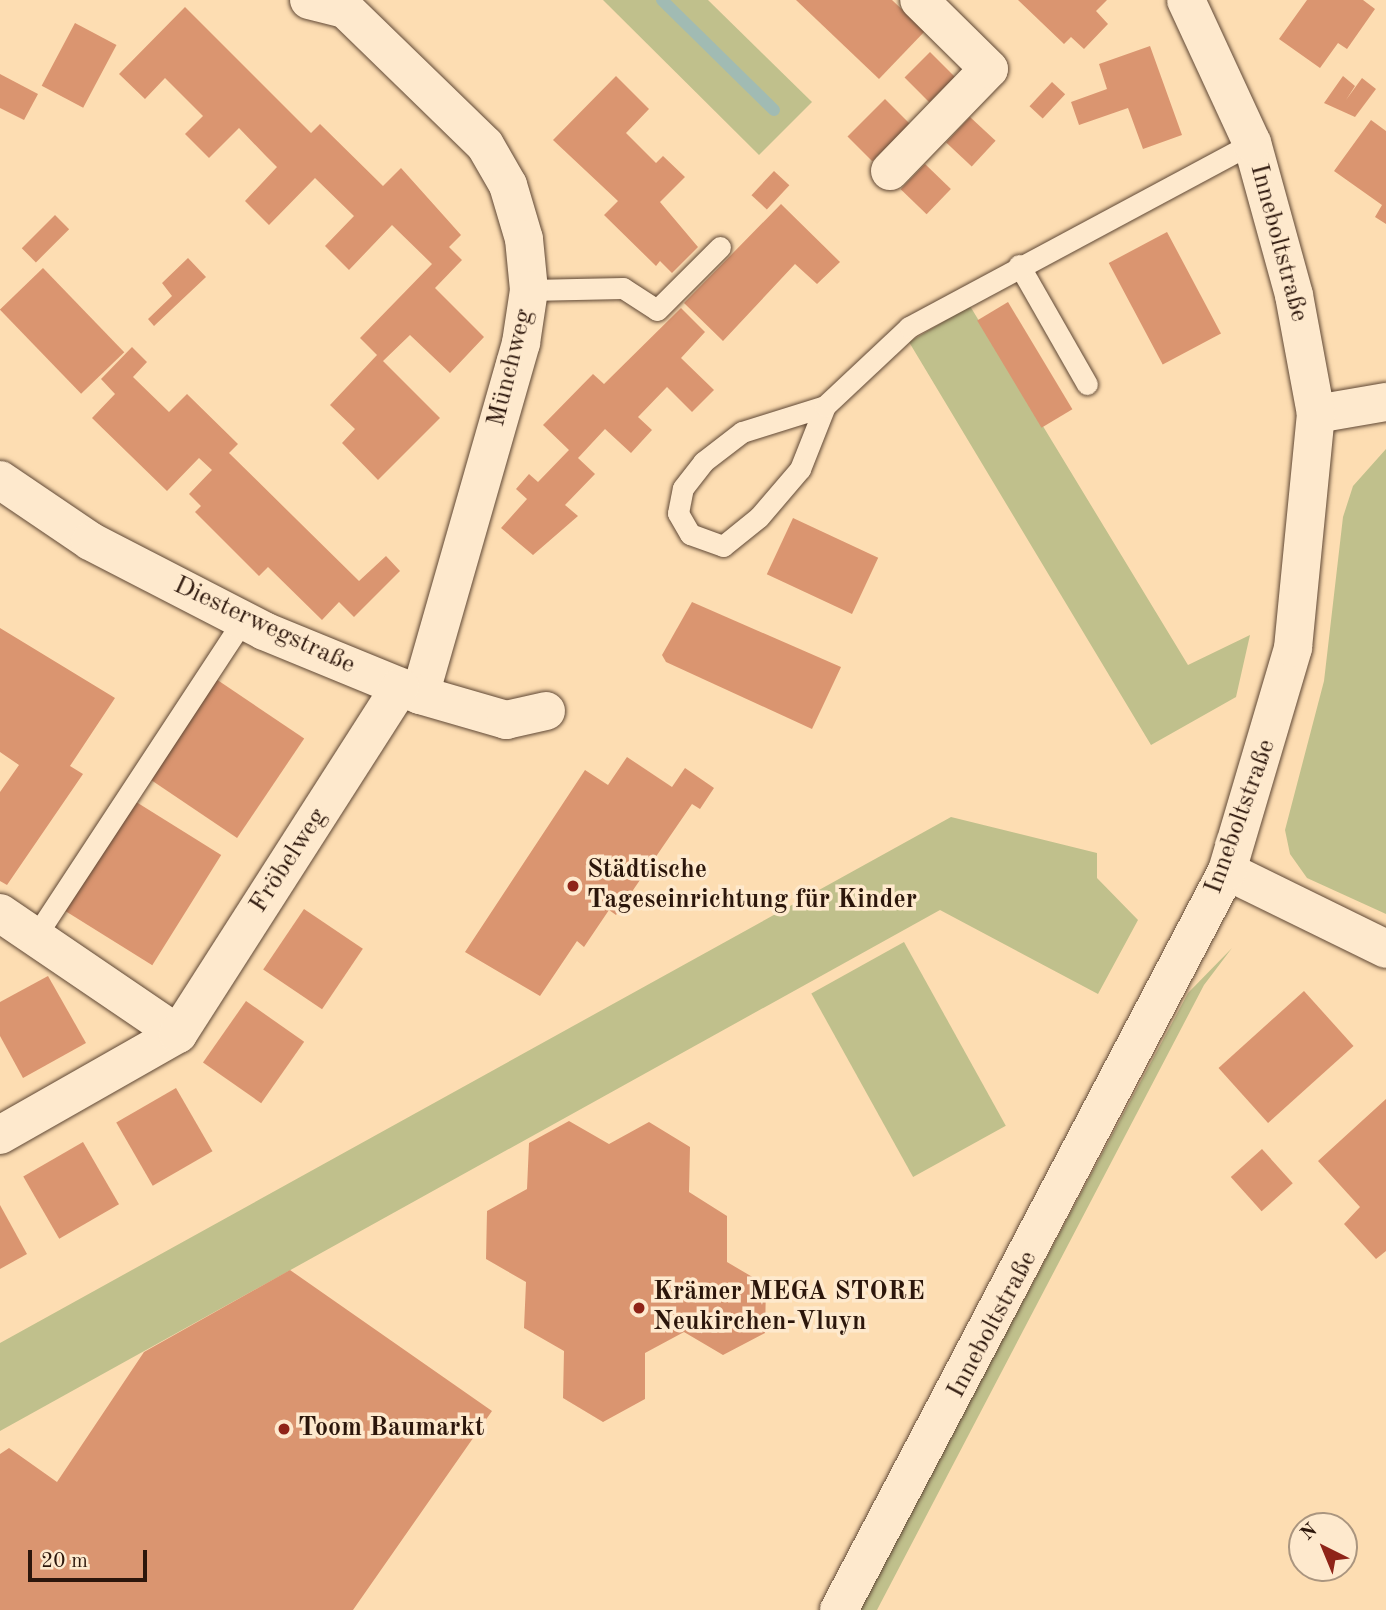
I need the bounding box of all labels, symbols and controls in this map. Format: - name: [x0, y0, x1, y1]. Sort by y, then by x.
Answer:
- street label: Inneboltstraße: [1242, 161, 1314, 325]
- street label: Münchweg: [481, 306, 541, 430]
- street label: Diesterwegstraße: [168, 570, 360, 682]
- street label: Inneboltstraße: [1199, 735, 1283, 899]
- street label: Fröbelweg: [244, 803, 334, 919]
- place label: Städtische Tageseinrichtung für Kinder: [587, 855, 917, 917]
- marker: Städtische Tageseinrichtung für Kinder: [565, 878, 581, 894]
- street label: Inneboltstraße: [941, 1246, 1045, 1404]
- place label: Krämer MEGA STORE Neukirchen-Vluyn: [653, 1277, 925, 1338]
- marker: Krämer MEGA STORE Neukirchen-Vluyn: [631, 1300, 647, 1316]
- place label: Toom Baumarkt: [298, 1413, 485, 1445]
- marker: Toom Baumarkt: [276, 1421, 292, 1437]
- north arrow: [1288, 1512, 1358, 1582]
- text: N: [1298, 1521, 1321, 1545]
- scale bar: [32, 1536, 150, 1580]
- text: 20 m: [41, 1551, 88, 1572]

